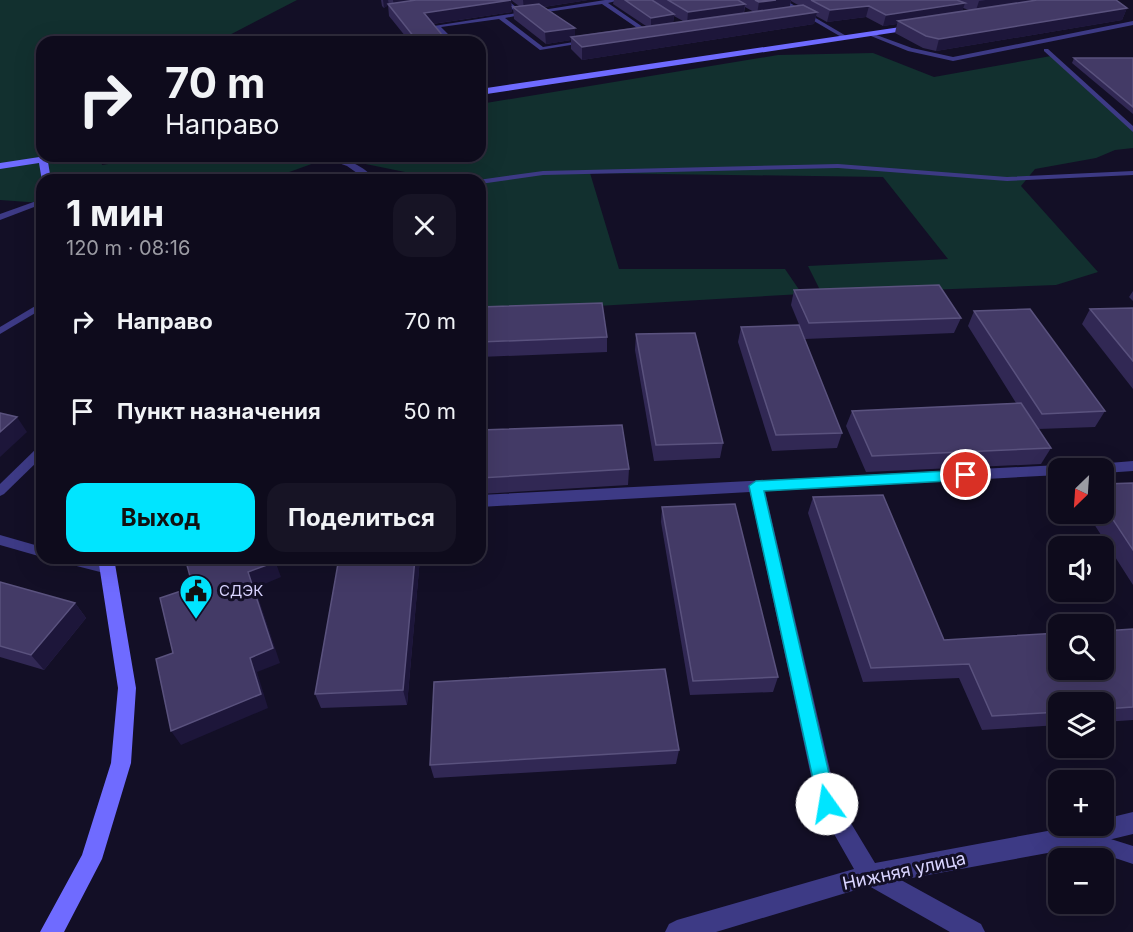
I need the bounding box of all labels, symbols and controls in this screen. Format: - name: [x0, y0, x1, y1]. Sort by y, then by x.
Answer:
- text: 70 m: [165, 57, 265, 108]
- icon: right: [66, 60, 144, 138]
- text: Направо: [165, 108, 280, 141]
- text: 1 мин: [66, 191, 164, 235]
- button: close: [393, 194, 456, 257]
- text: 120 m · 08:16: [66, 236, 190, 260]
- icon: right: [66, 305, 99, 338]
- text: Направо: [117, 308, 213, 334]
- text: 70 m: [405, 308, 456, 334]
- icon: arrive: [66, 395, 99, 428]
- text: Пункт назначения: [117, 398, 321, 424]
- text: 50 m: [403, 398, 456, 424]
- pin: [940, 449, 991, 500]
- icon: arrive: [949, 458, 982, 491]
- north arrow: [1048, 458, 1114, 524]
- map controls: [1048, 458, 1114, 914]
- button: Выход: [66, 483, 255, 552]
- button: Поделиться: [267, 483, 456, 552]
- button: sound: [1048, 536, 1114, 602]
- public building icon: СДЭК: [178, 573, 214, 620]
- place label: СДЭК: [219, 581, 263, 600]
- button: search: [1048, 614, 1114, 680]
- button: layers: [1048, 692, 1114, 758]
- button: +: [1048, 770, 1114, 836]
- position arrow: [795, 772, 859, 836]
- street label: Нижняя улица: [840, 847, 967, 894]
- button: −: [1048, 848, 1114, 914]

